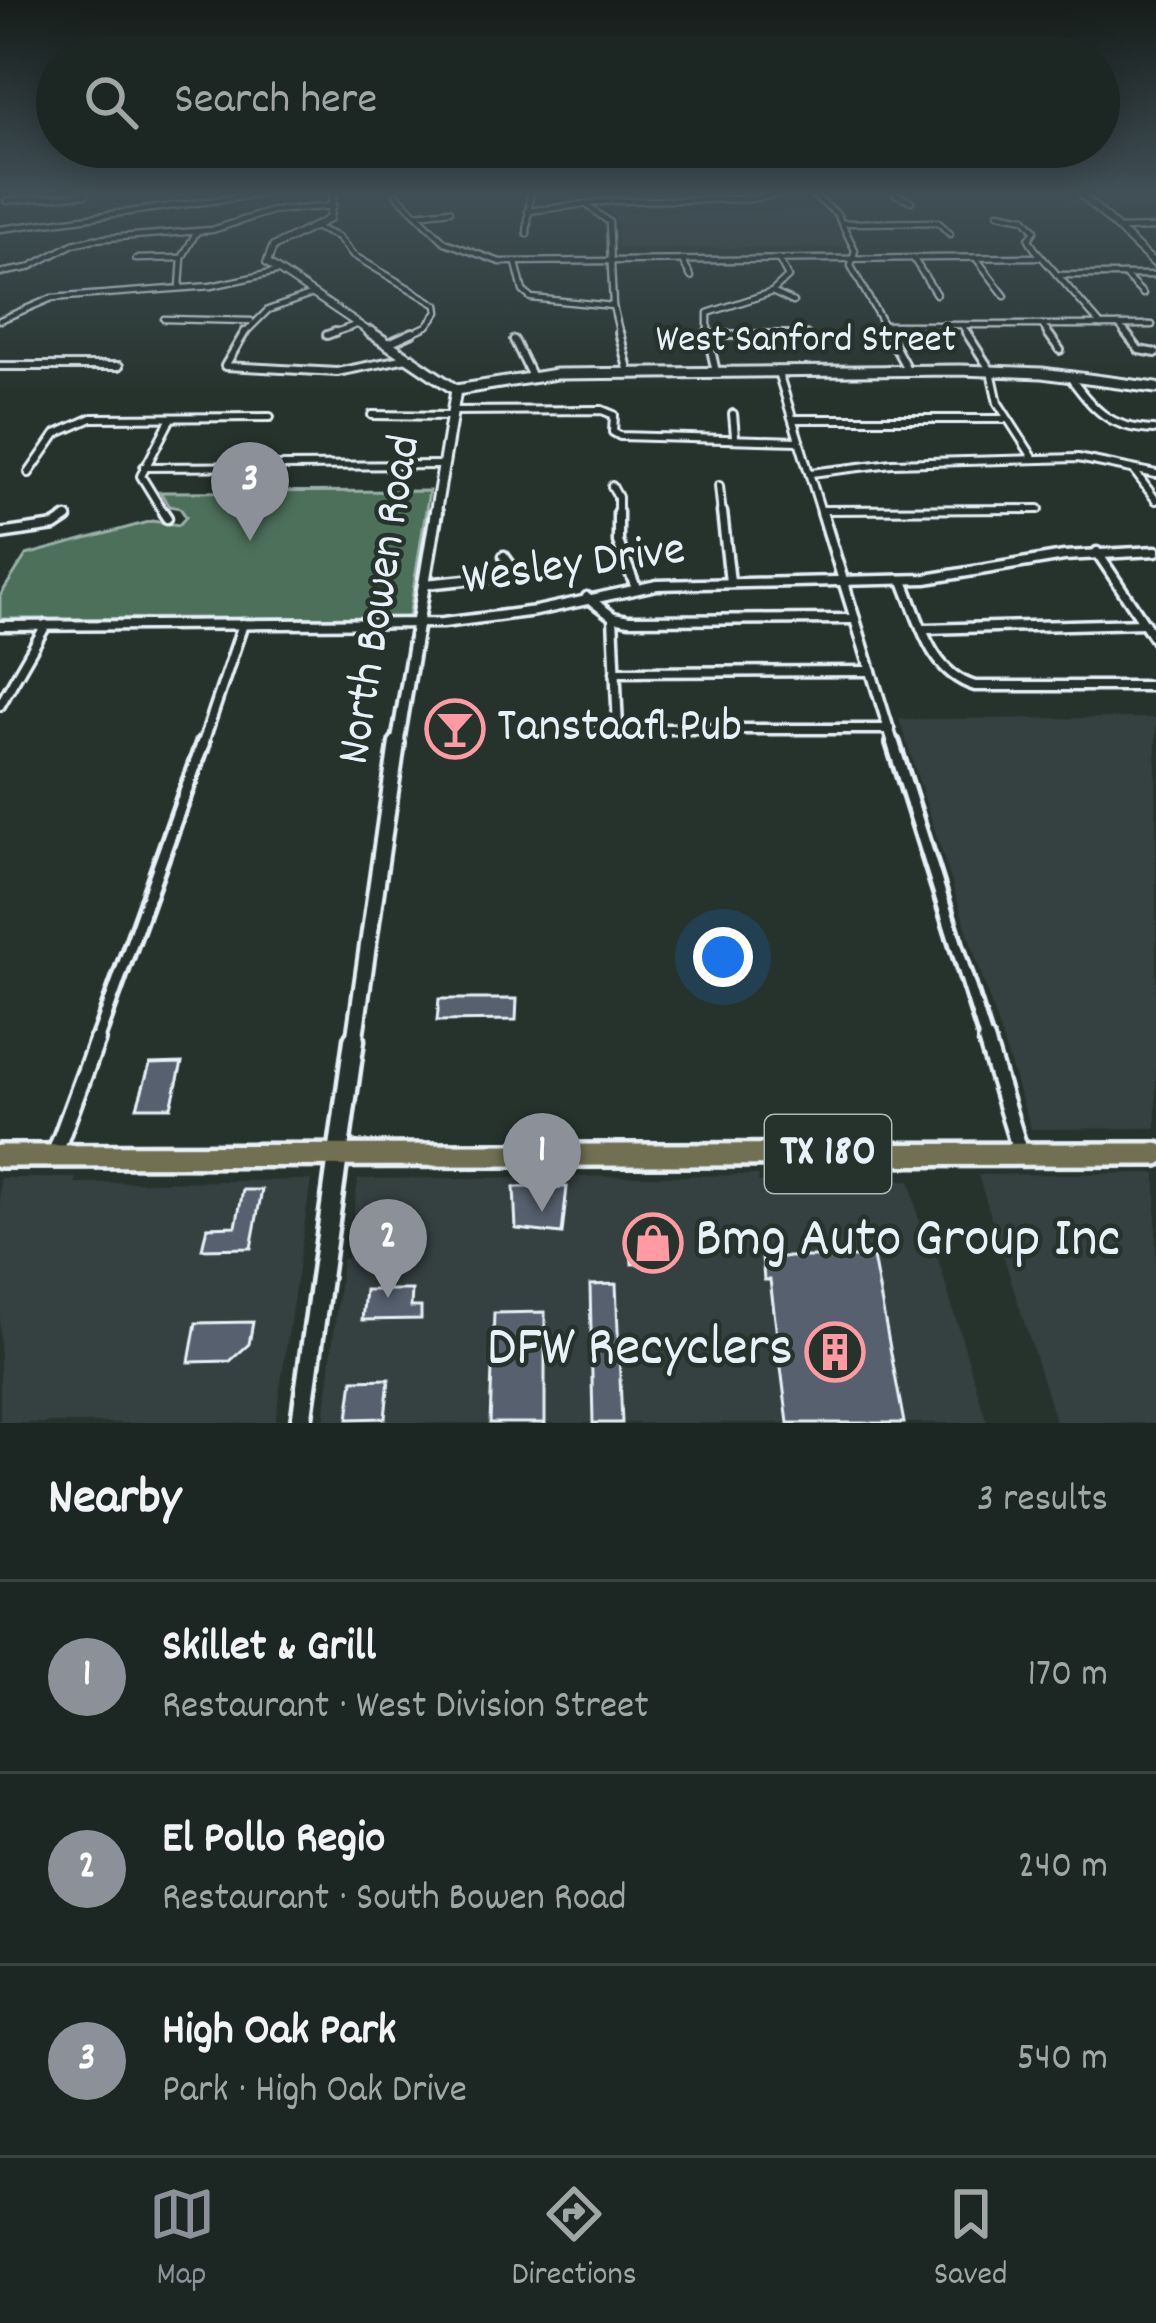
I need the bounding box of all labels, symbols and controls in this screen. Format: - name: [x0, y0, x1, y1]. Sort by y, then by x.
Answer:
- search box: [36, 36, 1120, 168]
- icon: search: [78, 69, 144, 135]
- text: Search here: [174, 70, 377, 134]
- street label: West Sanford Street: [656, 315, 956, 370]
- street label: North Bowen Road: [322, 430, 442, 770]
- pin: 3: [211, 442, 289, 541]
- street label: Wesley Drive: [458, 517, 690, 617]
- place label: Tanstaafl Pub: [497, 695, 742, 764]
- bar icon: Tanstaafl Pub: [424, 698, 486, 760]
- your location: [693, 927, 753, 987]
- pin: 1: [503, 1113, 581, 1212]
- road number: TX 180: [765, 1115, 891, 1193]
- pin: 2: [349, 1199, 427, 1298]
- place label: Bmg Auto Group Inc: [695, 1202, 1120, 1284]
- shop icon: Bmg Auto Group Inc: [622, 1212, 684, 1274]
- place label: DFW Recyclers: [487, 1311, 793, 1393]
- building icon: DFW Recyclers: [804, 1321, 866, 1383]
- text: Nearby: [48, 1465, 181, 1537]
- text: 3 results: [977, 1474, 1108, 1529]
- text: Skillet & Grill: [162, 1617, 376, 1681]
- text: 1: [83, 1649, 91, 1704]
- text: 170 m: [1028, 1649, 1108, 1704]
- text: Restaurant · West Division Street: [162, 1681, 649, 1736]
- text: El Pollo Regio: [162, 1809, 385, 1873]
- text: 2: [78, 1841, 96, 1896]
- text: 240 m: [1018, 1841, 1108, 1896]
- text: Restaurant · South Bowen Road: [162, 1873, 627, 1928]
- text: High Oak Park: [162, 2001, 396, 2065]
- text: 3: [78, 2033, 96, 2088]
- text: 540 m: [1017, 2033, 1108, 2088]
- text: Park · High Oak Drive: [162, 2065, 467, 2120]
- tab: Map: [149, 2181, 215, 2300]
- tab: Directions: [512, 2181, 637, 2300]
- tab: Saved: [934, 2181, 1007, 2300]

